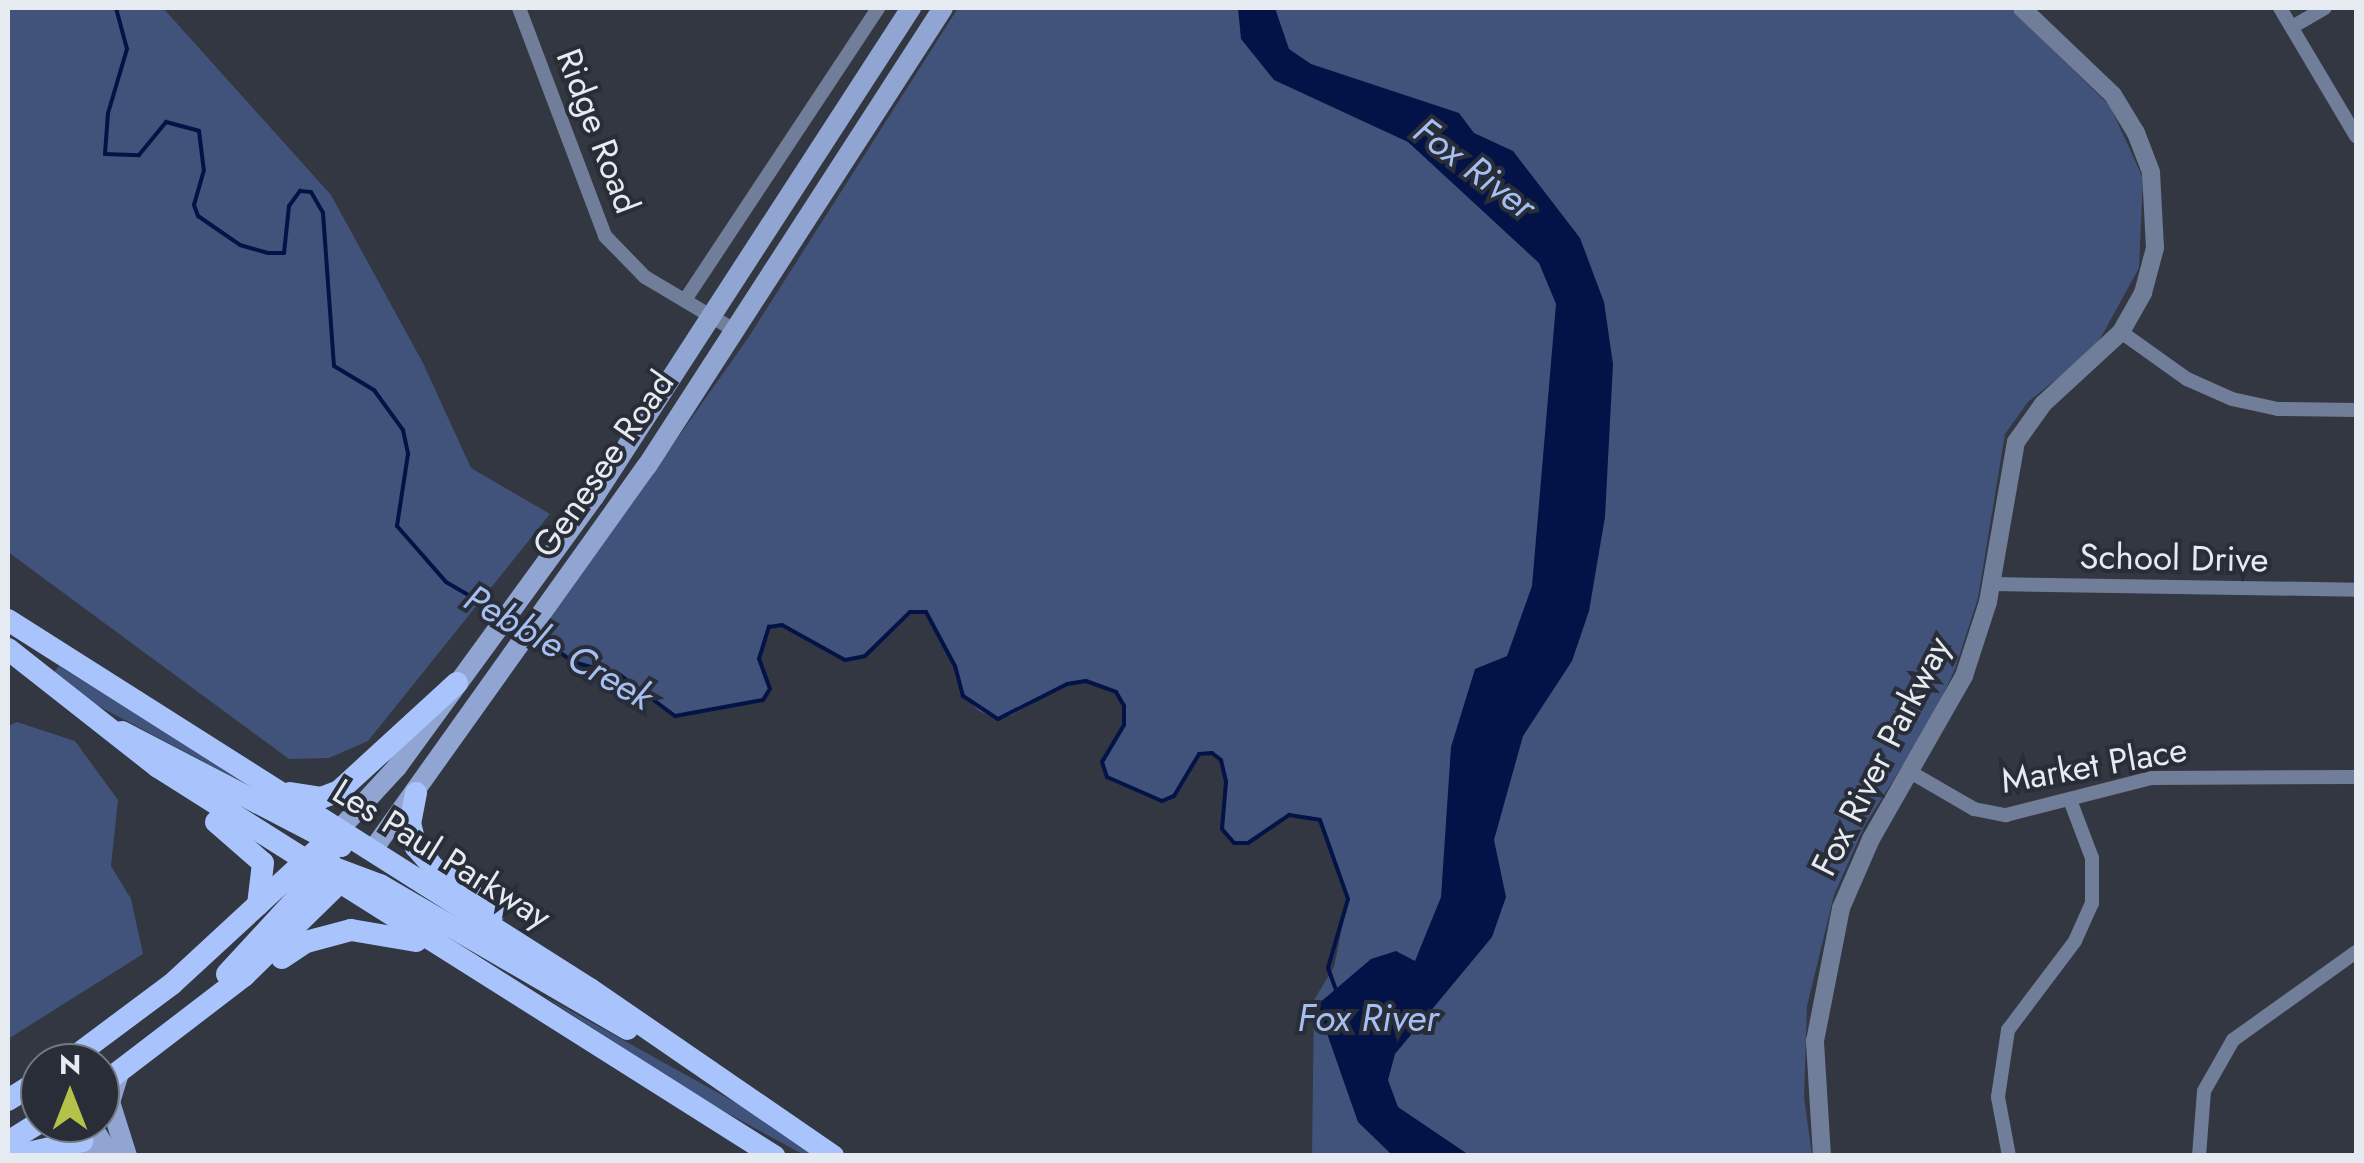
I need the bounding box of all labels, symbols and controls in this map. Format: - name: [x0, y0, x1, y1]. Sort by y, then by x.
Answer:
- street label: Ridge Road: [547, 43, 649, 219]
- water label: Fox River: [1405, 107, 1545, 229]
- street label: Genesee Road: [523, 363, 683, 565]
- street label: School Drive: [2079, 535, 2269, 581]
- water label: Pebble Creek: [456, 575, 662, 719]
- street label: Fox River Parkway: [1803, 629, 1959, 883]
- street label: Market Place: [1998, 728, 2190, 802]
- street label: Les Paul Parkway: [325, 770, 559, 938]
- water label: Fox River: [1297, 995, 1439, 1041]
- north arrow: [20, 1043, 120, 1143]
- text: N: [59, 1044, 81, 1085]

